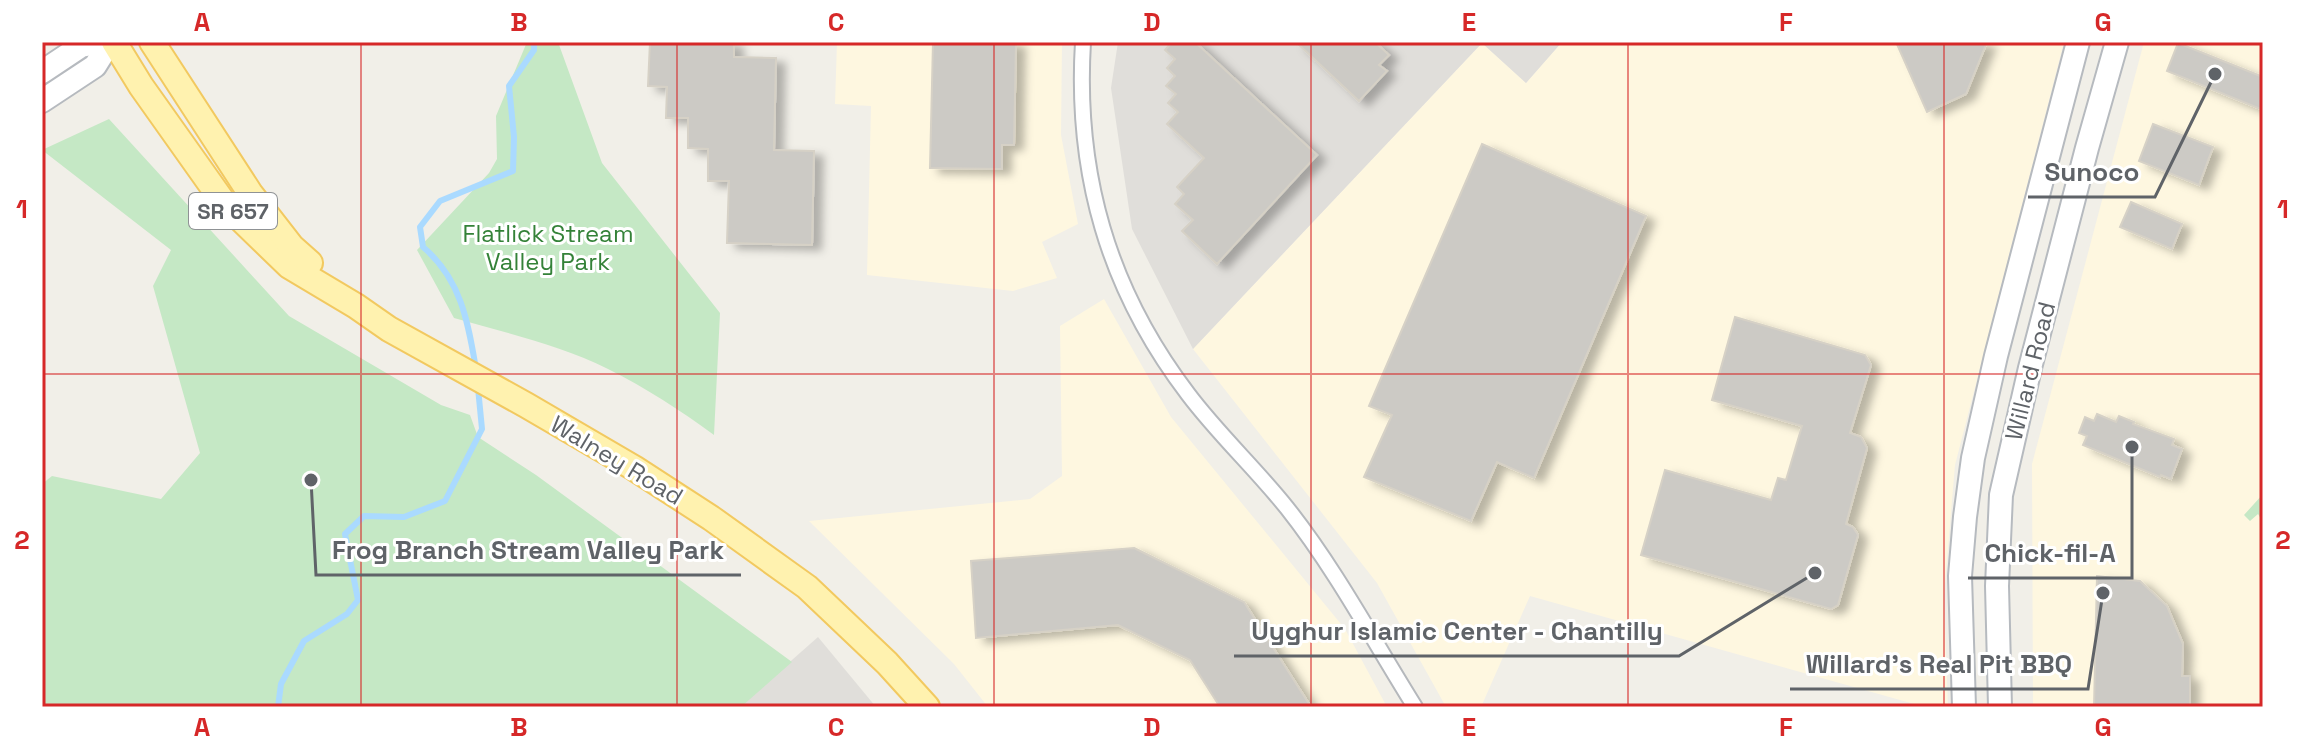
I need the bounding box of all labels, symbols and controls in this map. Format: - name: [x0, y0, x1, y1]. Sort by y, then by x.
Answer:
- text: A: [194, 5, 211, 39]
- text: B: [510, 5, 528, 39]
- text: C: [828, 5, 844, 39]
- text: D: [1143, 5, 1161, 39]
- text: E: [1462, 5, 1476, 39]
- text: F: [1779, 5, 1793, 39]
- text: G: [2094, 5, 2112, 39]
- callout: Sunoco: [2028, 147, 2155, 197]
- text: Sunoco: [2045, 155, 2139, 189]
- text: 1: [16, 192, 28, 226]
- text: 1: [2277, 192, 2289, 226]
- road number: SR 657: [189, 193, 277, 229]
- park label: Flatlick Stream Valley Park: [462, 218, 634, 277]
- street label: Willard Road: [1998, 299, 2062, 443]
- street label: Walney Road: [545, 408, 689, 512]
- text: 2: [14, 523, 30, 557]
- text: 2: [2275, 523, 2291, 557]
- callout: Frog Branch Stream Valley Park: [316, 525, 741, 575]
- callout: Chick-fil-A: [1968, 528, 2132, 578]
- text: Frog Branch Stream Valley Park: [332, 533, 724, 567]
- text: Chick-fil-A: [1984, 536, 2116, 570]
- callout: Uyghur Islamic Center - Chantilly: [1234, 606, 1679, 656]
- text: Uyghur Islamic Center - Chantilly: [1251, 614, 1663, 648]
- callout: Willard's Real Pit BBQ: [1790, 639, 2088, 689]
- text: Willard's Real Pit BBQ: [1806, 647, 2072, 681]
- text: A: [194, 710, 211, 744]
- text: B: [510, 710, 528, 744]
- text: C: [828, 710, 844, 744]
- text: D: [1143, 710, 1161, 744]
- text: E: [1462, 710, 1476, 744]
- text: F: [1779, 710, 1793, 744]
- text: G: [2094, 710, 2112, 744]

